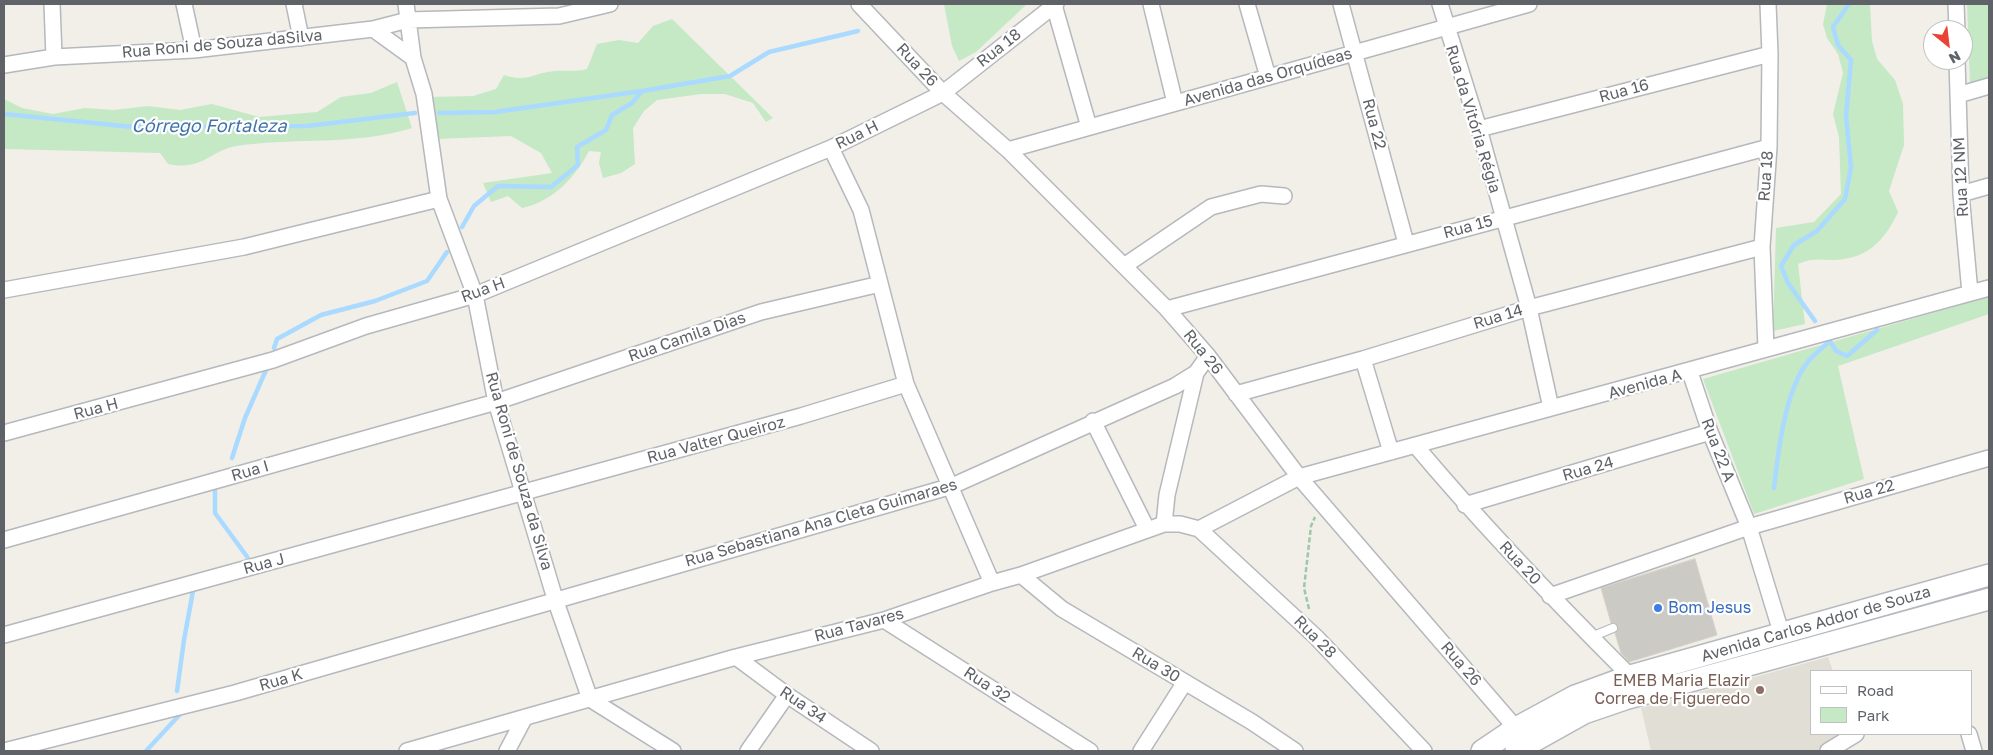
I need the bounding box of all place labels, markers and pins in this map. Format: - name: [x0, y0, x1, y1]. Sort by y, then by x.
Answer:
- place label: Bom Jesus: [1668, 598, 1751, 618]
- marker: Bom Jesus: [1652, 602, 1664, 614]
- place label: EMEB Maria Elazir Correa de Figueredo: [1594, 671, 1750, 709]
- marker: EMEB Maria Elazir Correa de Figueredo: [1754, 684, 1766, 696]

